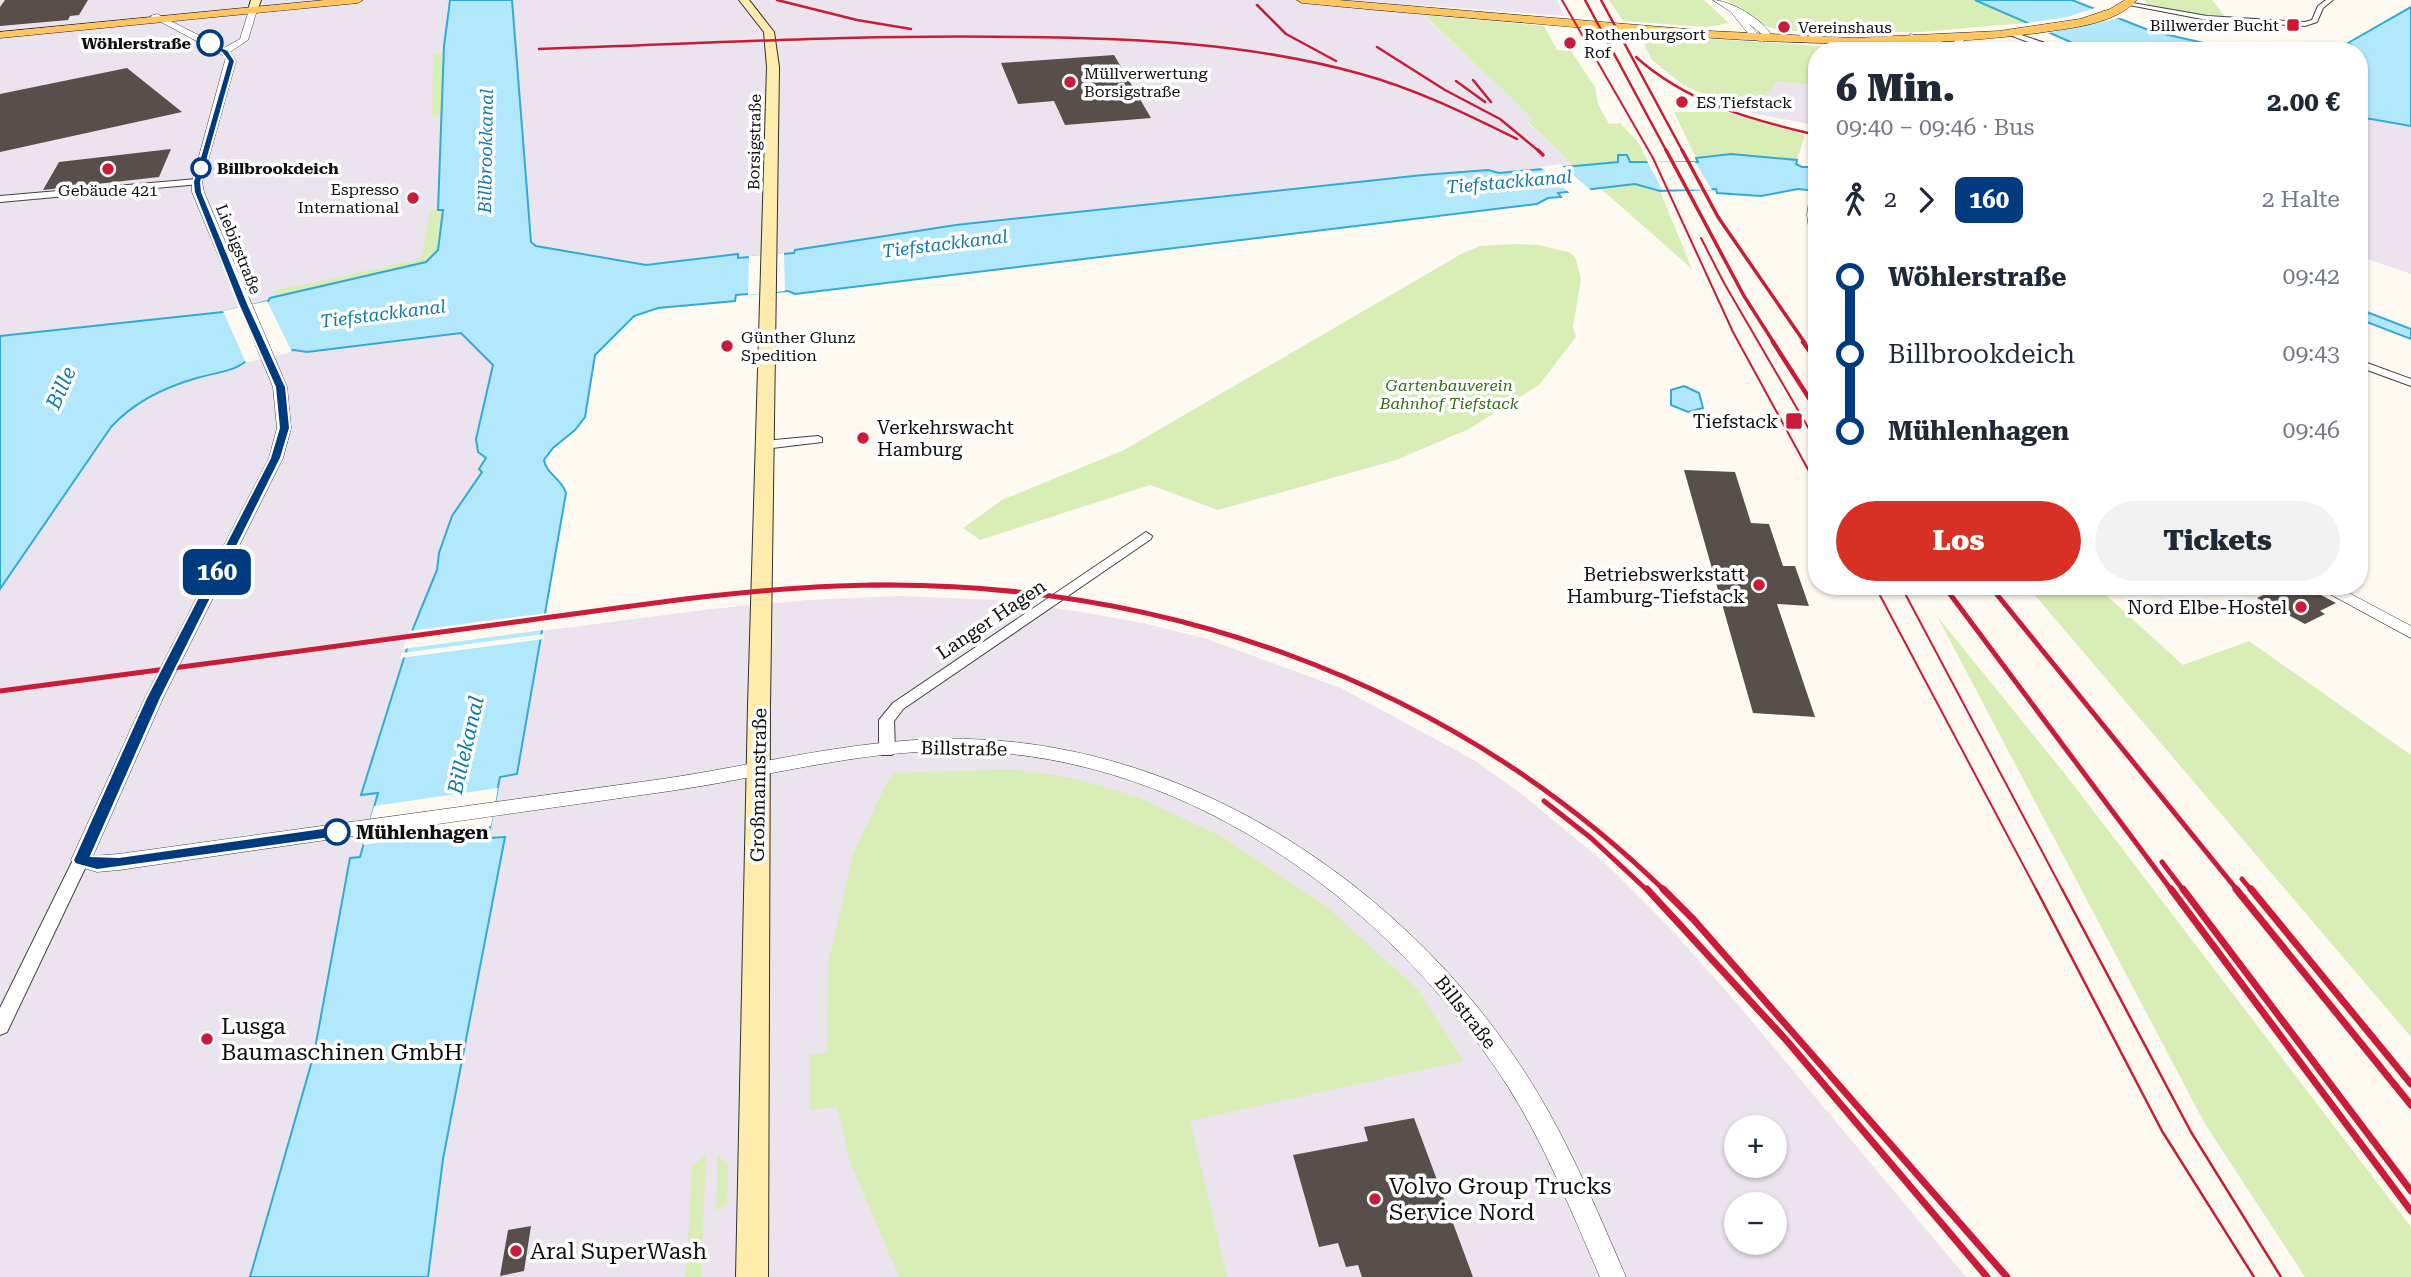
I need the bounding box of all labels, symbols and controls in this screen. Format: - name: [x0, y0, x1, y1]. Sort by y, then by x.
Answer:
- place label: Billwerder Bucht: [2150, 16, 2279, 35]
- marker: Billwerder Bucht: [2285, 17, 2301, 33]
- place label: Vereinshaus: [1798, 18, 1892, 37]
- marker: Vereinshaus: [1776, 19, 1792, 35]
- place label: Rothenburgsort Rof: [1584, 25, 1706, 62]
- marker: Wöhlerstraße: [197, 30, 223, 56]
- place label: Wöhlerstraße: [81, 34, 191, 53]
- marker: Rothenburgsort Rof: [1562, 35, 1578, 51]
- place label: Müllverwertung Borsigstraße: [1084, 64, 1208, 101]
- text: 6 Min.: [1836, 66, 1955, 110]
- marker: Müllverwertung Borsigstraße: [1062, 74, 1078, 90]
- text: 2.00 €: [2267, 87, 2340, 117]
- water label: Billbrookkanal: [474, 88, 497, 215]
- street label: Borsigstraße: [744, 93, 765, 190]
- place label: ES Tiefstack: [1696, 93, 1792, 112]
- marker: ES Tiefstack: [1674, 94, 1690, 110]
- text: 09:40 – 09:46 · Bus: [1836, 114, 2034, 141]
- marker: Billbrookdeich: [191, 158, 211, 178]
- place label: Billbrookdeich: [217, 159, 339, 178]
- marker: Gebäude 421: [100, 161, 116, 177]
- water label: Tiefstackkanal: [1445, 166, 1573, 197]
- place label: Espresso International: [298, 180, 399, 217]
- place label: Gebäude 421: [58, 181, 158, 200]
- icon: walk: [1836, 181, 1874, 219]
- icon: forward: [1907, 181, 1945, 219]
- text: 2: [1884, 186, 1897, 213]
- text: 160: [1969, 186, 2009, 214]
- text: 2 Halte: [2262, 186, 2340, 213]
- marker: Espresso International: [405, 190, 421, 206]
- street label: Liebigstraße: [212, 201, 265, 297]
- water label: Tiefstackkanal: [881, 225, 1009, 262]
- text: Wöhlerstraße: [1888, 262, 2067, 292]
- text: 09:42: [2283, 263, 2340, 290]
- water label: Tiefstackkanal: [319, 295, 447, 332]
- place label: Günther Glunz Spedition: [741, 328, 855, 365]
- marker: Günther Glunz Spedition: [719, 338, 735, 354]
- text: Billbrookdeich: [1888, 339, 2075, 369]
- text: 09:43: [2283, 340, 2340, 367]
- water label: Bille: [41, 363, 81, 414]
- park label: Gartenbauverein Bahnhof Tiefstack: [1379, 376, 1519, 413]
- place label: Tiefstack: [1693, 410, 1778, 433]
- marker: Tiefstack: [1784, 411, 1804, 431]
- place label: Verkehrswacht Hamburg: [877, 416, 1014, 461]
- text: Mühlenhagen: [1888, 416, 2069, 446]
- text: 09:46: [2283, 417, 2340, 444]
- marker: Verkehrswacht Hamburg: [855, 430, 871, 446]
- button: Los: [1836, 501, 2081, 581]
- button: Tickets: [2095, 501, 2340, 581]
- line badge: 160: [177, 549, 257, 595]
- text: 160: [197, 558, 237, 586]
- place label: Betriebswerkstatt Hamburg-Tiefstack: [1567, 563, 1745, 608]
- street label: Langer Hagen: [932, 574, 1050, 664]
- marker: Betriebswerkstatt Hamburg-Tiefstack: [1751, 577, 1767, 593]
- place label: Nord Elbe-Hostel: [2127, 596, 2287, 619]
- marker: Nord Elbe-Hostel: [2293, 599, 2309, 615]
- water label: Billekanal: [443, 694, 489, 797]
- street label: Großmannstraße: [746, 708, 771, 862]
- street label: Billstraße: [920, 736, 1008, 761]
- marker: Mühlenhagen: [324, 819, 350, 845]
- place label: Mühlenhagen: [356, 821, 489, 844]
- street label: Billstraße: [1430, 971, 1501, 1054]
- place label: Lusga Baumaschinen GmbH: [221, 1013, 463, 1066]
- marker: Lusga Baumaschinen GmbH: [199, 1031, 215, 1047]
- map controls: [1724, 1115, 1787, 1255]
- button: +: [1724, 1115, 1787, 1178]
- place label: Volvo Group Trucks Service Nord: [1389, 1173, 1612, 1226]
- marker: Volvo Group Trucks Service Nord: [1367, 1191, 1383, 1207]
- button: −: [1724, 1192, 1787, 1255]
- place label: Aral SuperWash: [530, 1238, 707, 1265]
- marker: Aral SuperWash: [508, 1243, 524, 1259]

